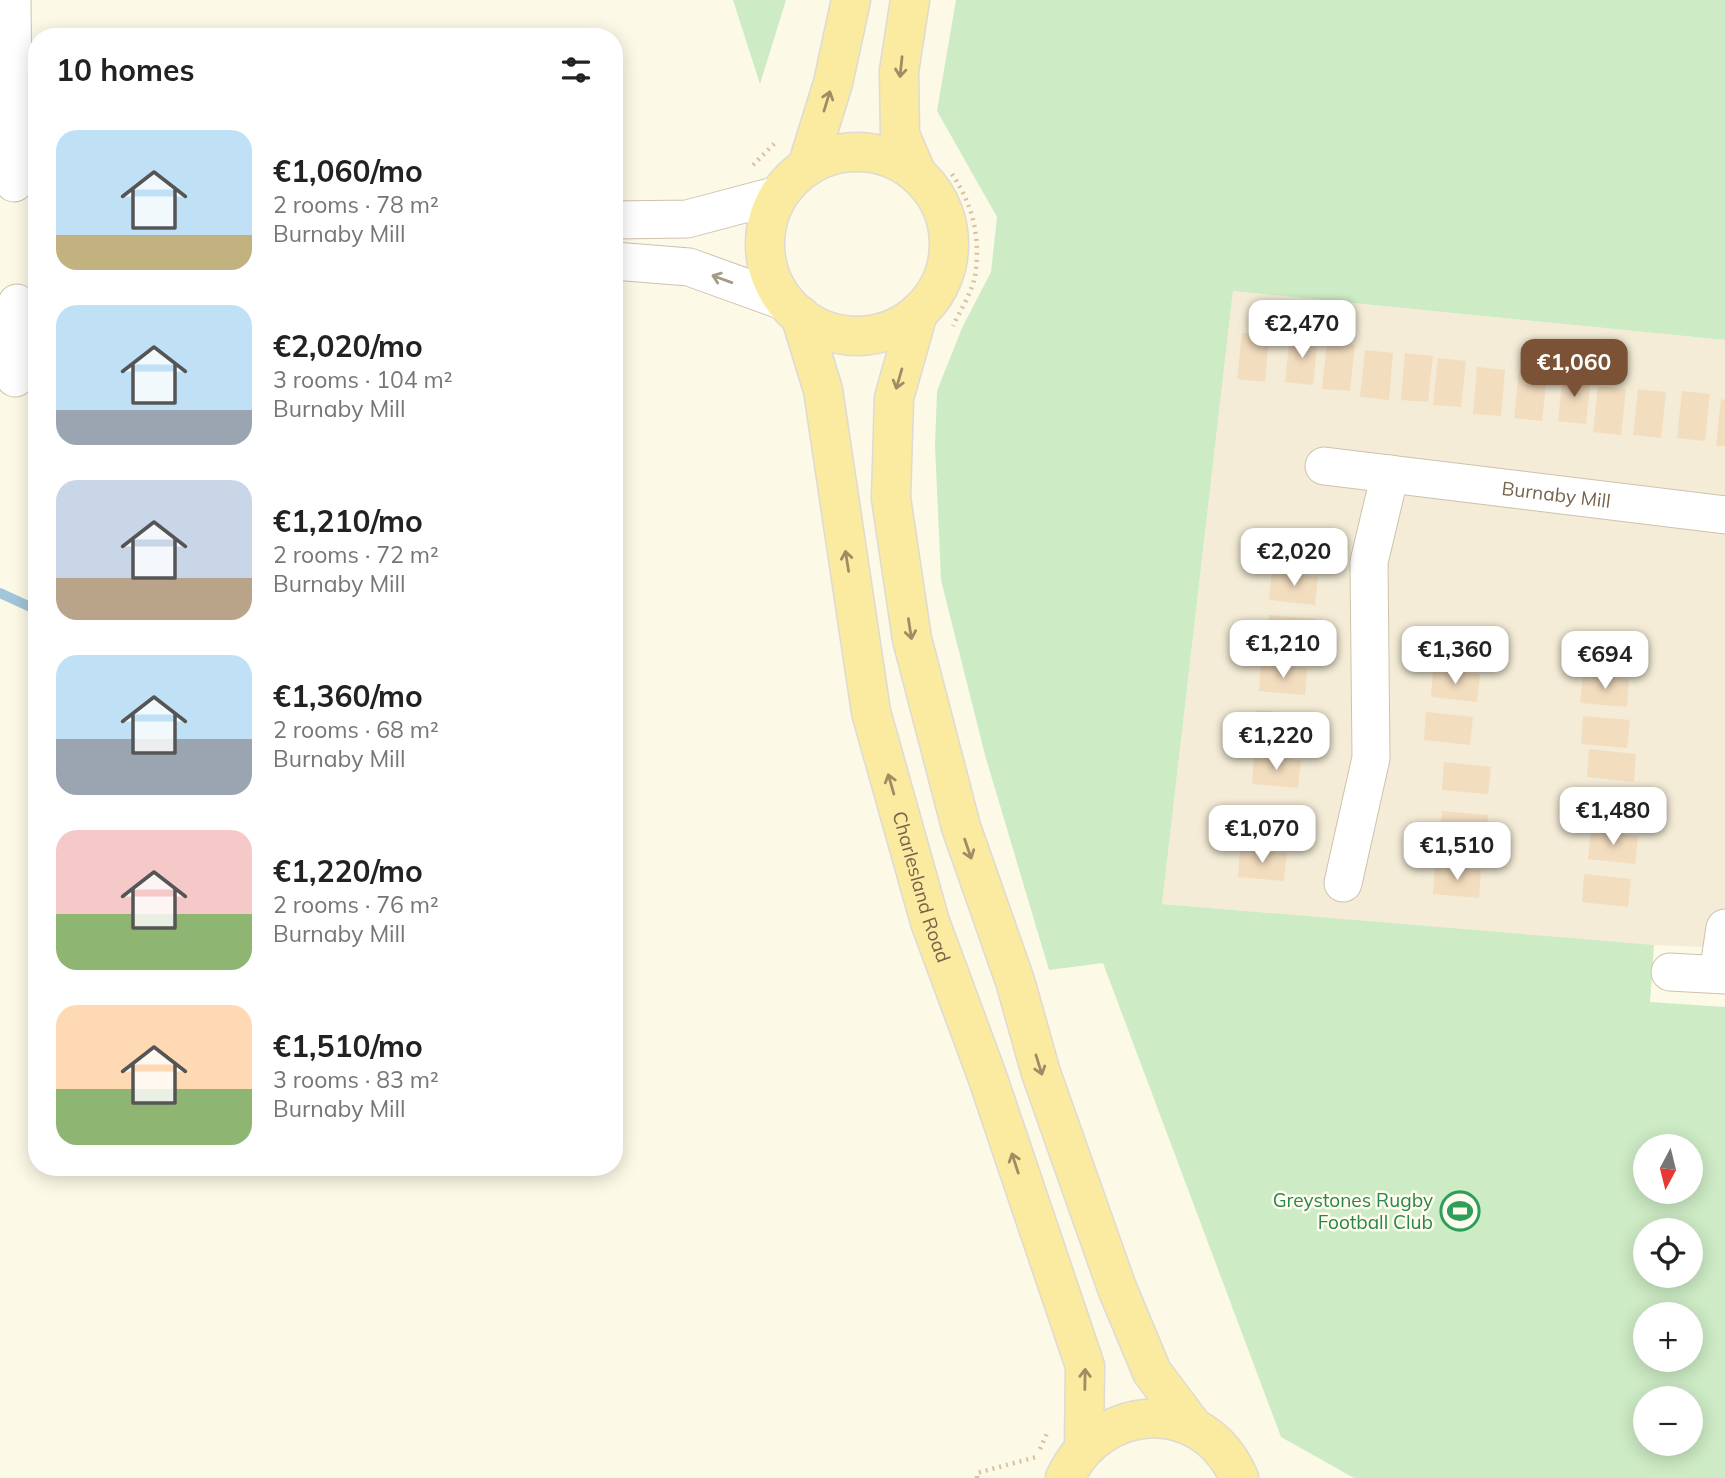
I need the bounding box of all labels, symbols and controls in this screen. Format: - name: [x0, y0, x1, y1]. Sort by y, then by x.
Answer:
- text: 10 homes: [56, 51, 195, 89]
- icon: filters: [557, 51, 595, 89]
- one-way arrow: [894, 56, 907, 78]
- one-way arrow: [822, 91, 834, 113]
- text: €1,060/mo: [273, 152, 423, 190]
- icon: home: [112, 158, 196, 242]
- text: 2 rooms · 78 m²: [273, 190, 439, 219]
- text: Burnaby Mill: [273, 219, 406, 248]
- one-way arrow: [711, 272, 733, 284]
- pin: €2,470: [1245, 300, 1359, 360]
- text: €2,470: [1265, 308, 1339, 337]
- text: €2,020/mo: [273, 327, 423, 365]
- icon: home: [112, 333, 196, 417]
- pin: €1,060: [1517, 340, 1631, 399]
- text: €1,060: [1537, 347, 1611, 376]
- text: 3 rooms · 104 m²: [273, 365, 453, 394]
- one-way arrow: [892, 367, 905, 390]
- text: Burnaby Mill: [273, 394, 406, 423]
- street label: Burnaby Mill: [1500, 476, 1612, 513]
- text: €1,210/mo: [273, 502, 423, 540]
- icon: home: [112, 508, 196, 592]
- pin: €2,020: [1237, 528, 1351, 588]
- text: €2,020: [1257, 536, 1331, 565]
- text: 2 rooms · 72 m²: [273, 540, 439, 569]
- one-way arrow: [841, 550, 854, 573]
- text: Burnaby Mill: [273, 569, 406, 598]
- one-way arrow: [904, 617, 917, 640]
- pin: €1,210: [1226, 620, 1340, 680]
- pin: €1,360: [1398, 626, 1512, 686]
- text: €1,210: [1246, 628, 1320, 657]
- pin: €694: [1564, 632, 1646, 691]
- text: €1,360: [1418, 634, 1492, 663]
- text: €694: [1577, 639, 1633, 668]
- text: €1,360/mo: [273, 677, 423, 715]
- icon: home: [112, 683, 196, 767]
- pin: €1,220: [1219, 712, 1333, 772]
- text: 2 rooms · 68 m²: [273, 715, 439, 744]
- text: €1,220: [1239, 720, 1313, 749]
- text: Burnaby Mill: [273, 744, 406, 773]
- one-way arrow: [884, 773, 897, 796]
- pin: €1,480: [1556, 788, 1670, 847]
- text: €1,480: [1576, 795, 1650, 824]
- pin: €1,070: [1205, 806, 1319, 865]
- street label: Charlesland Road: [887, 808, 956, 966]
- text: €1,070: [1225, 813, 1299, 842]
- pin: €1,510: [1400, 822, 1514, 882]
- text: €1,510: [1420, 830, 1494, 859]
- one-way arrow: [963, 837, 976, 859]
- text: €1,220/mo: [273, 852, 423, 890]
- icon: home: [112, 858, 196, 942]
- text: 2 rooms · 76 m²: [273, 890, 439, 919]
- text: Burnaby Mill: [273, 919, 406, 948]
- text: €1,510/mo: [273, 1027, 423, 1065]
- icon: home: [112, 1033, 196, 1117]
- one-way arrow: [1033, 1054, 1046, 1076]
- text: 3 rooms · 83 m²: [273, 1065, 439, 1094]
- text: Burnaby Mill: [273, 1094, 406, 1123]
- north arrow: [1633, 1134, 1703, 1204]
- map controls: [1633, 1134, 1703, 1456]
- one-way arrow: [1008, 1152, 1021, 1174]
- place label: Greystones Rugby Football Club: [1273, 1188, 1433, 1234]
- sports icon: Greystones Rugby Football Club: [1439, 1190, 1481, 1232]
- button: locate: [1633, 1218, 1703, 1288]
- button: +: [1633, 1302, 1703, 1372]
- one-way arrow: [1078, 1367, 1091, 1390]
- button: −: [1633, 1386, 1703, 1456]

